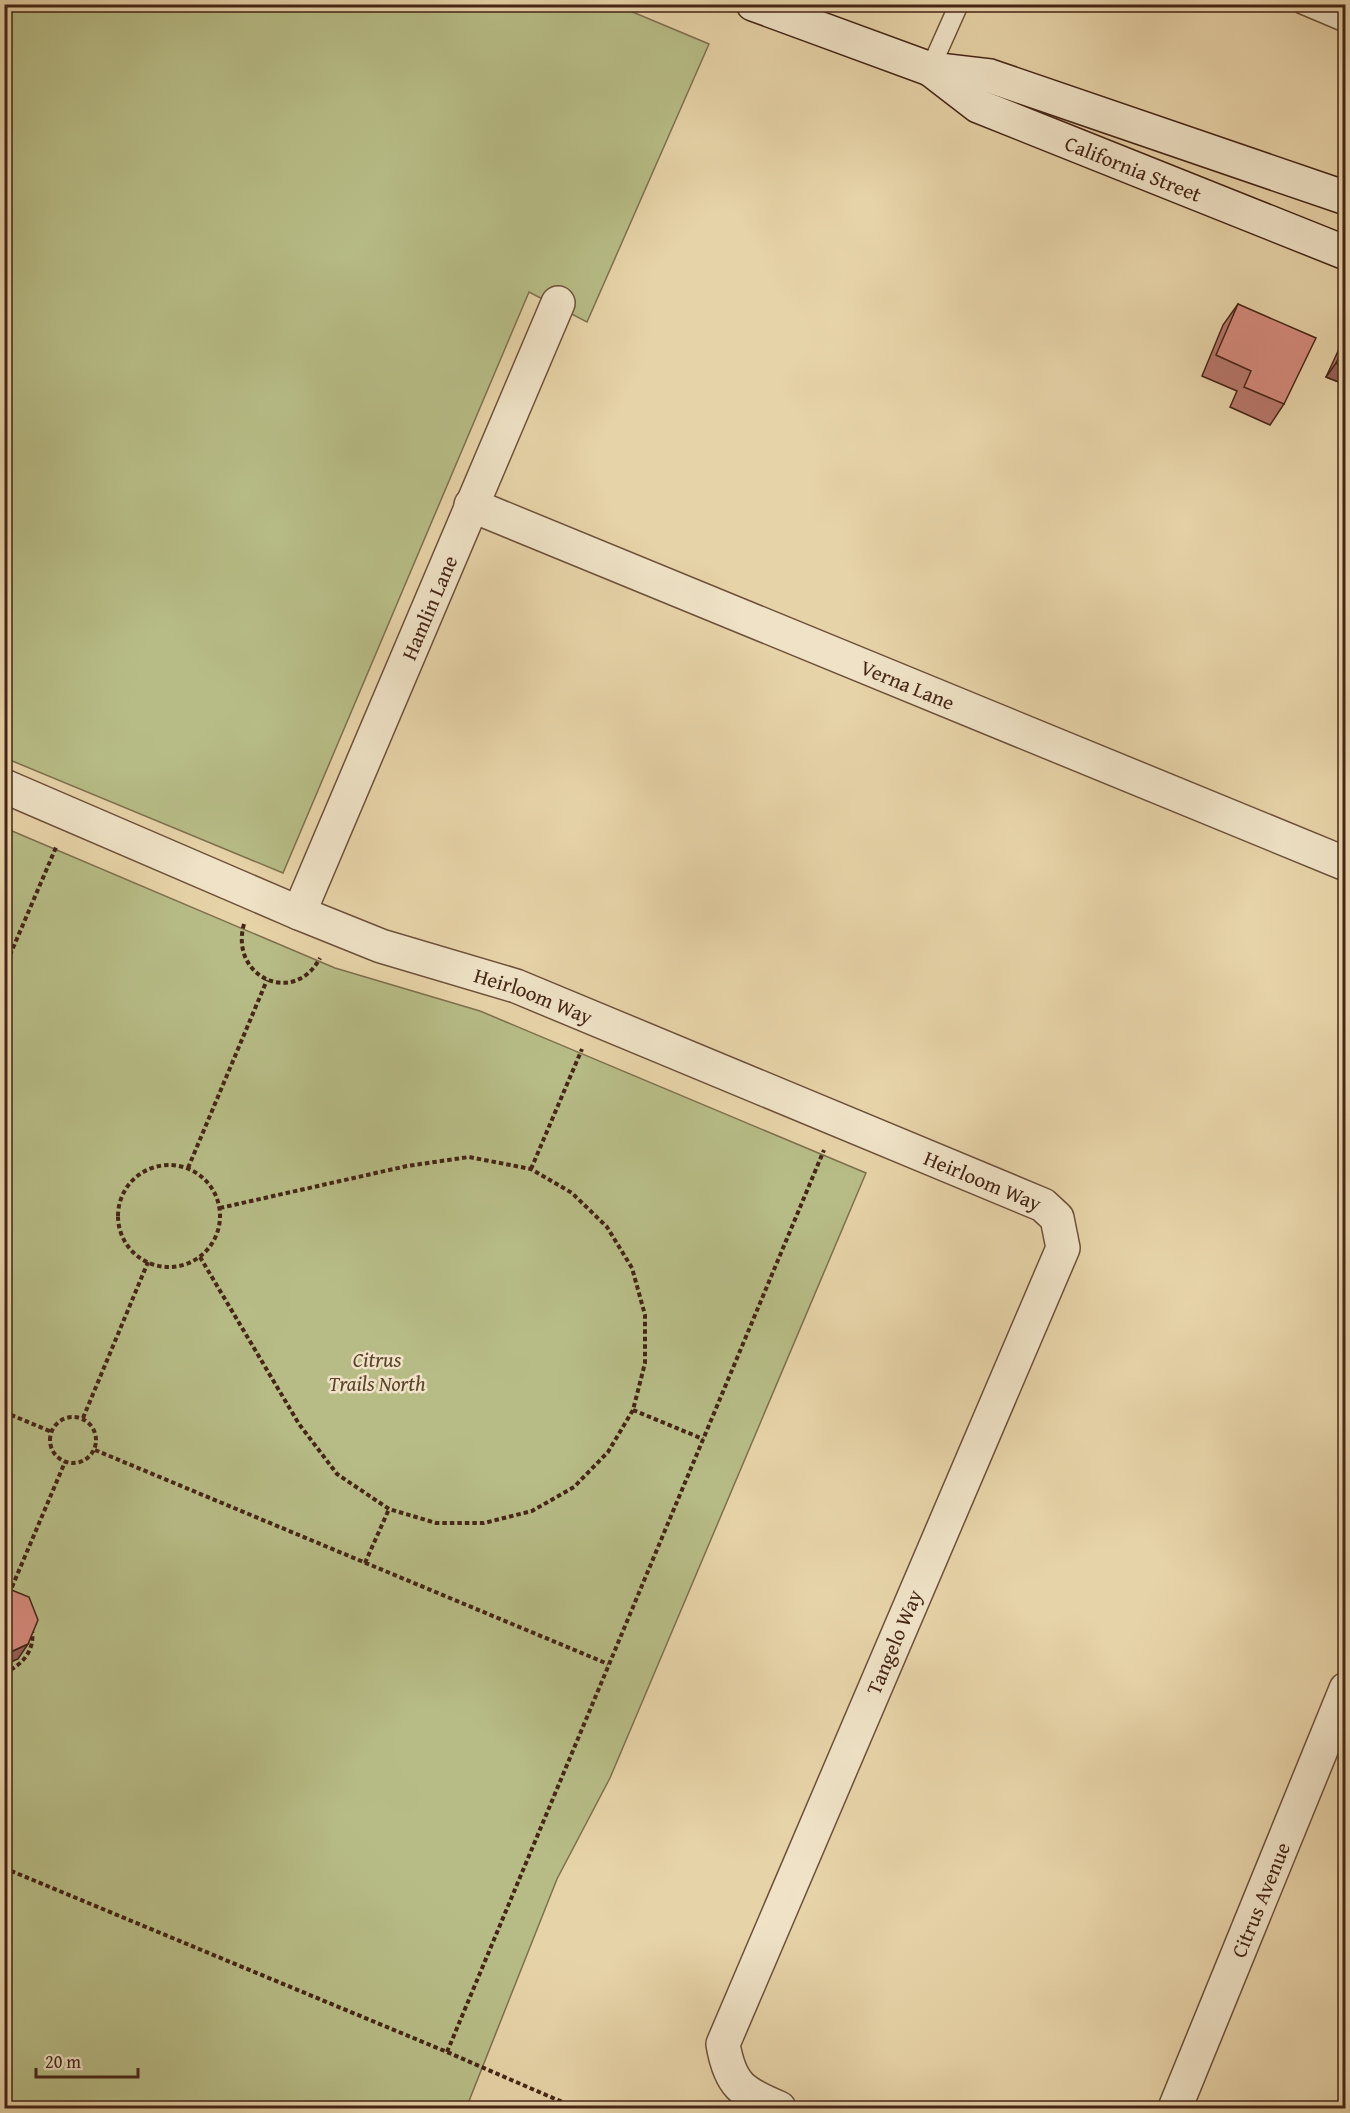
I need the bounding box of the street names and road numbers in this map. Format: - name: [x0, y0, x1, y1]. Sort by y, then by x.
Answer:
- street label: California Street: [1060, 127, 1207, 210]
- street label: Hamlin Lane: [393, 550, 465, 665]
- street label: Verna Lane: [856, 651, 960, 717]
- street label: Heirloom Way: [471, 959, 598, 1032]
- street label: Heirloom Way: [919, 1142, 1047, 1219]
- street label: Tangelo Way: [858, 1584, 930, 1699]
- street label: Citrus Avenue: [1223, 1837, 1298, 1962]

